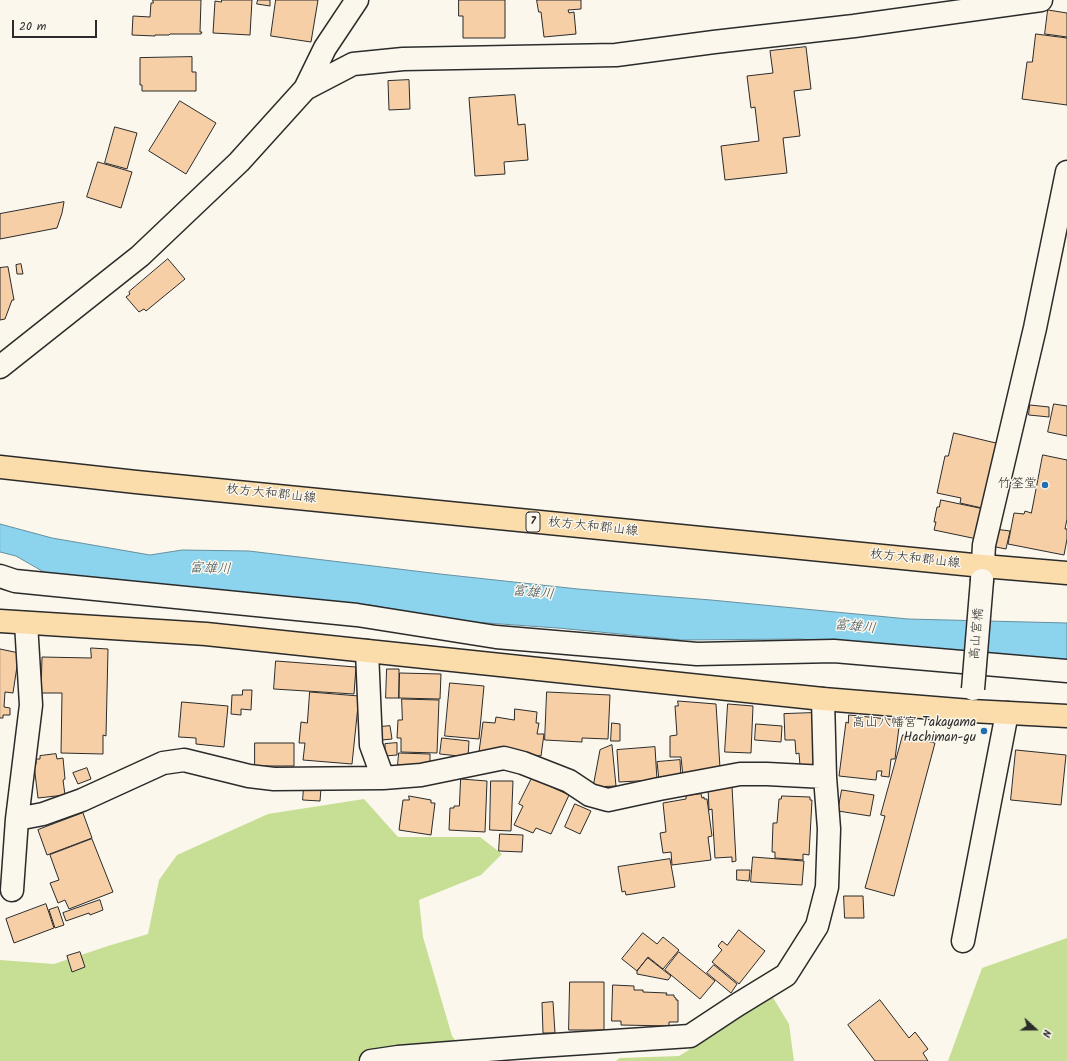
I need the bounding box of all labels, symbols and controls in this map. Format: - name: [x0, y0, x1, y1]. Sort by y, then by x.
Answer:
- scale bar: [14, 12, 99, 38]
- text: 20 m: [19, 17, 46, 36]
- place label: 竹筌堂: [998, 477, 1037, 493]
- marker: 竹筌堂: [1040, 480, 1050, 490]
- street label: 枚方大和郡山線: [225, 482, 317, 508]
- road number: 7: [526, 512, 540, 532]
- street label: 枚方大和郡山線: [547, 515, 639, 541]
- street label: 枚方大和郡山線: [869, 547, 961, 573]
- water label: 富雄川: [189, 561, 231, 579]
- water label: 富雄川: [511, 583, 555, 605]
- street label: 高山宮橋: [968, 607, 988, 661]
- water label: 富雄川: [833, 617, 877, 639]
- place label: 高山八幡宮 Takayama Hachiman-gu: [852, 716, 976, 747]
- marker: 高山八幡宮 Takayama Hachiman-gu: [979, 726, 989, 736]
- north arrow: [1015, 1009, 1055, 1049]
- text: N: [1037, 1027, 1056, 1040]

